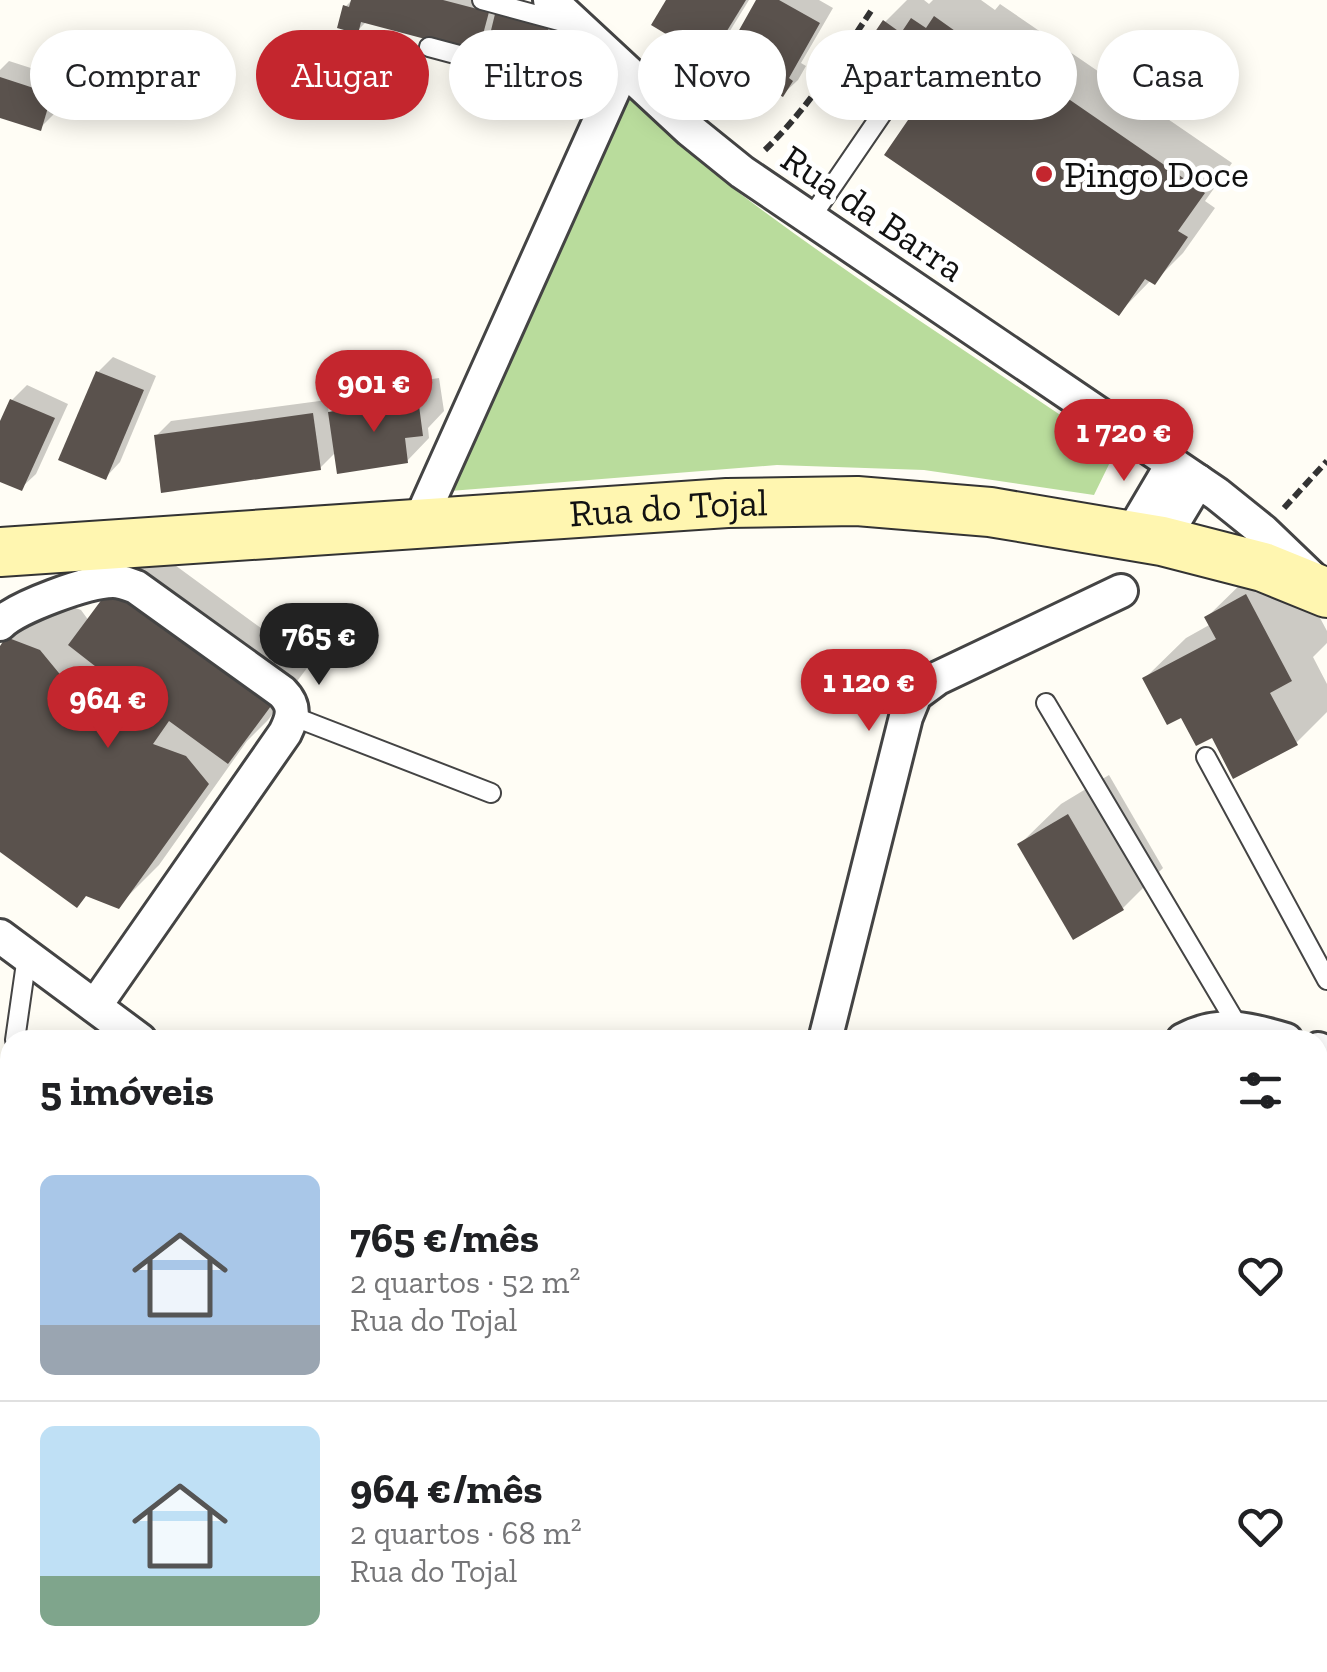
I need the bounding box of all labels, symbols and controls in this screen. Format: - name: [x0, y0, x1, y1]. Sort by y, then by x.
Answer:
- chip: Comprar: [30, 30, 236, 120]
- chip: Alugar: [256, 30, 429, 120]
- chip: Filtros: [449, 30, 618, 120]
- chip: Novo: [638, 30, 786, 120]
- chip: Apartamento: [806, 30, 1077, 120]
- chip: Casa: [1097, 30, 1239, 120]
- street label: Rua da Barra: [773, 135, 973, 291]
- place label: Pingo Doce: [1064, 151, 1249, 197]
- marker: Pingo Doce: [1033, 163, 1055, 185]
- pin: 901 €: [304, 350, 444, 435]
- text: 901 €: [337, 363, 411, 401]
- pin: 1 720 €: [1032, 399, 1216, 484]
- text: 1 720 €: [1076, 412, 1172, 450]
- street label: Rua do Tojal: [568, 479, 768, 537]
- pin: 765 €: [249, 603, 389, 688]
- text: 765 €: [282, 616, 356, 654]
- pin: 1 120 €: [777, 649, 961, 734]
- text: 1 120 €: [823, 662, 915, 700]
- pin: 964 €: [38, 666, 178, 751]
- text: 964 €: [69, 679, 147, 717]
- icon: filters: [1233, 1063, 1288, 1118]
- text: 5 imóveis: [40, 1065, 214, 1116]
- text: 765 €/mês: [350, 1212, 539, 1263]
- icon: home: [120, 1215, 240, 1335]
- icon: heart: [1233, 1248, 1288, 1303]
- text: 2 quartos · 52 m²: [350, 1263, 580, 1301]
- text: Rua do Tojal: [350, 1301, 517, 1339]
- text: 964 €/mês: [350, 1463, 543, 1514]
- icon: home: [120, 1466, 240, 1586]
- icon: heart: [1233, 1499, 1288, 1554]
- text: 2 quartos · 68 m²: [350, 1514, 582, 1552]
- text: Rua do Tojal: [350, 1552, 517, 1590]

